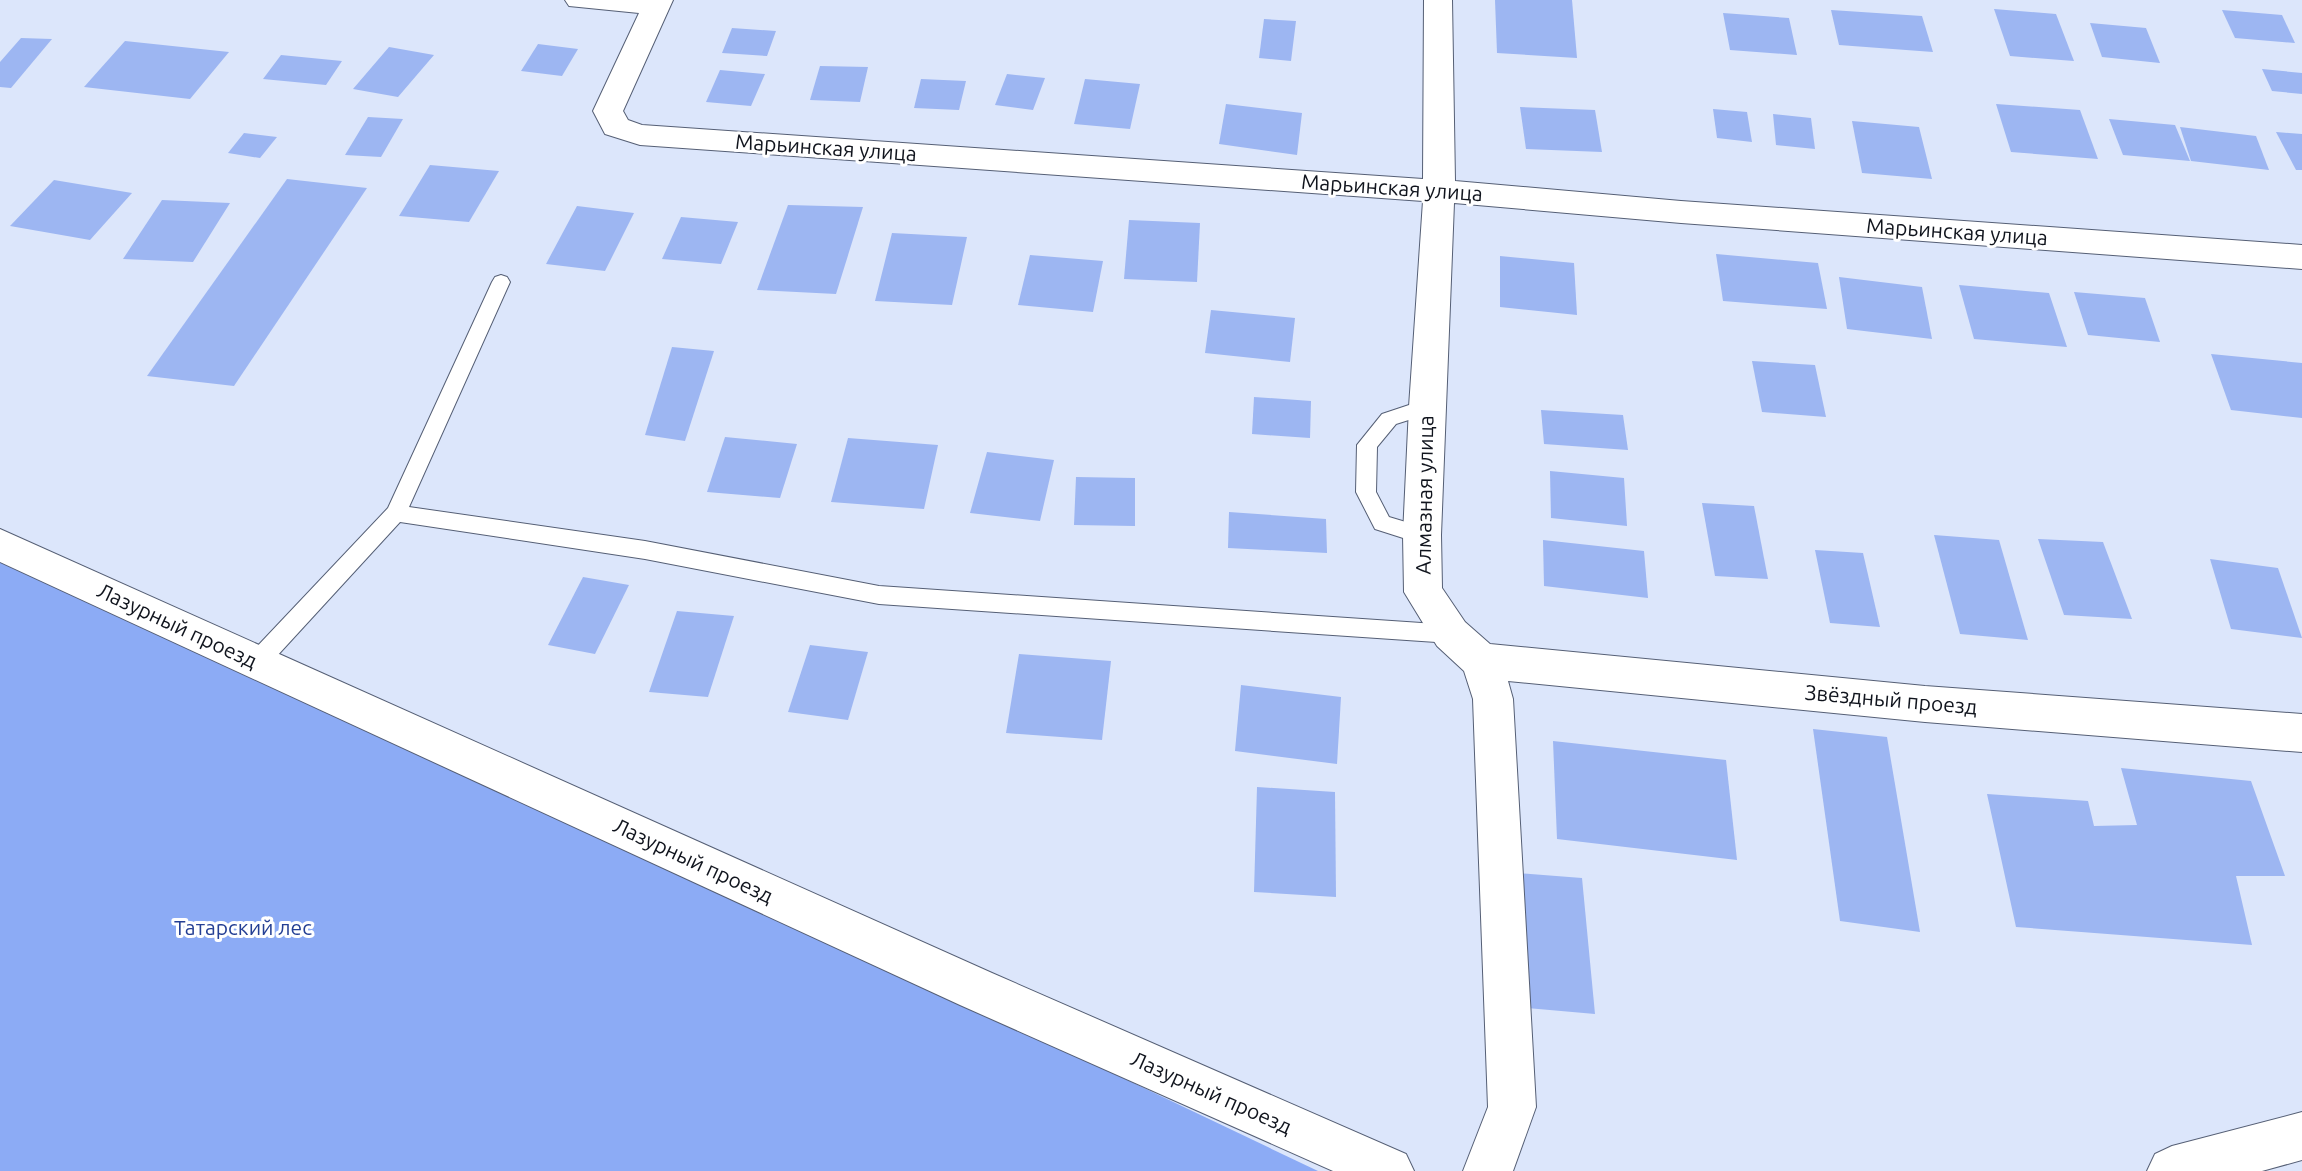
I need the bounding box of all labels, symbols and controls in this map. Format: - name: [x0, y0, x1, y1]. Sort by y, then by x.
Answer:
- street label: Марьинская улица: [735, 129, 918, 165]
- street label: Марьинская улица: [1301, 169, 1484, 205]
- street label: Марьинская улица: [1866, 213, 2049, 249]
- street label: Алмазная улица: [1411, 415, 1437, 575]
- street label: Лазурный проезд: [94, 578, 261, 673]
- street label: Звёздный проезд: [1804, 680, 1978, 718]
- street label: Лазурный проезд: [610, 813, 777, 908]
- park label: Татарский лес: [174, 915, 312, 939]
- street label: Лазурный проезд: [1127, 1046, 1296, 1138]

